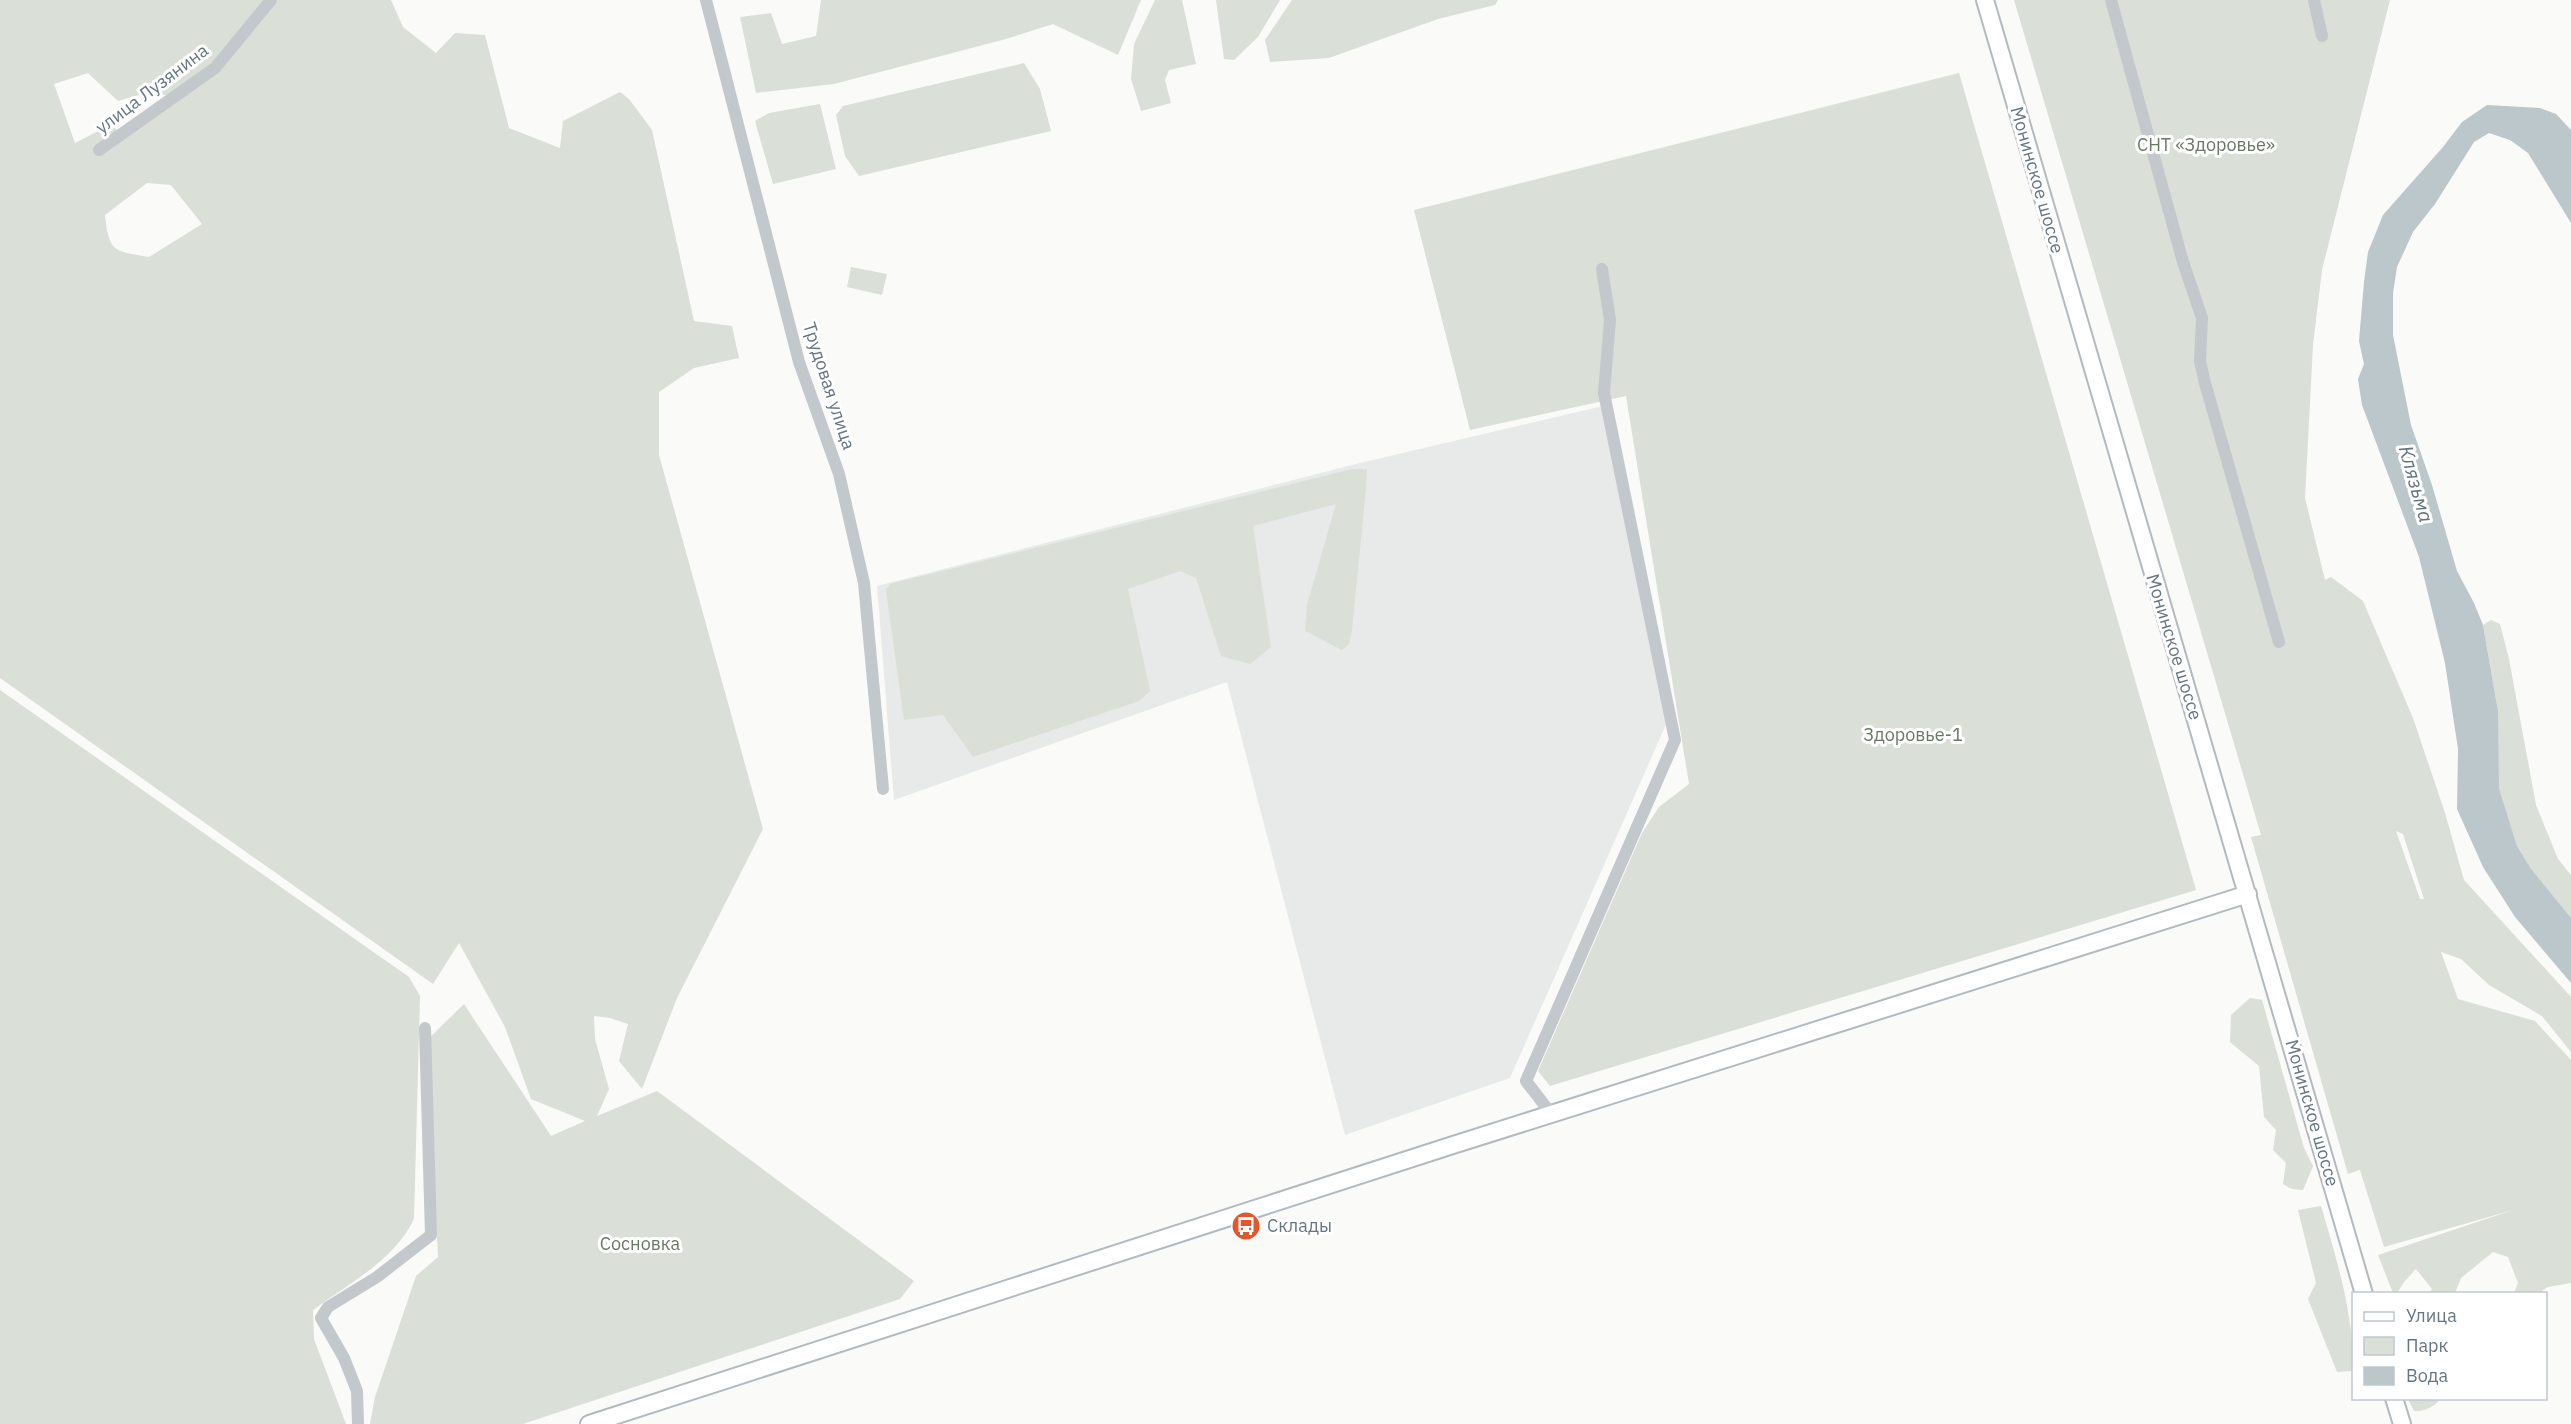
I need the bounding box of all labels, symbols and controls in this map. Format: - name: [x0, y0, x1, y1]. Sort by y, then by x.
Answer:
- street label: улица Лузянина: [91, 38, 213, 139]
- street label: Монинское шоссе: [2006, 104, 2069, 256]
- park label: СНТ «Здоровье»: [2137, 133, 2275, 156]
- street label: Трудовая улица: [798, 319, 861, 453]
- water label: Клязьма: [2393, 442, 2440, 525]
- street label: Монинское шоссе: [2141, 571, 2208, 723]
- park label: Здоровье-1: [1863, 723, 1963, 746]
- street label: Монинское шоссе: [2281, 1037, 2344, 1189]
- bus stop icon: Склады: [1230, 1210, 1262, 1242]
- place label: Склады: [1267, 1214, 1332, 1237]
- park label: Сосновка: [600, 1232, 681, 1255]
- legend: [2352, 1292, 2547, 1400]
- text: Улица: [2406, 1304, 2457, 1327]
- text: Парк: [2406, 1334, 2449, 1357]
- text: Вода: [2406, 1364, 2449, 1387]

